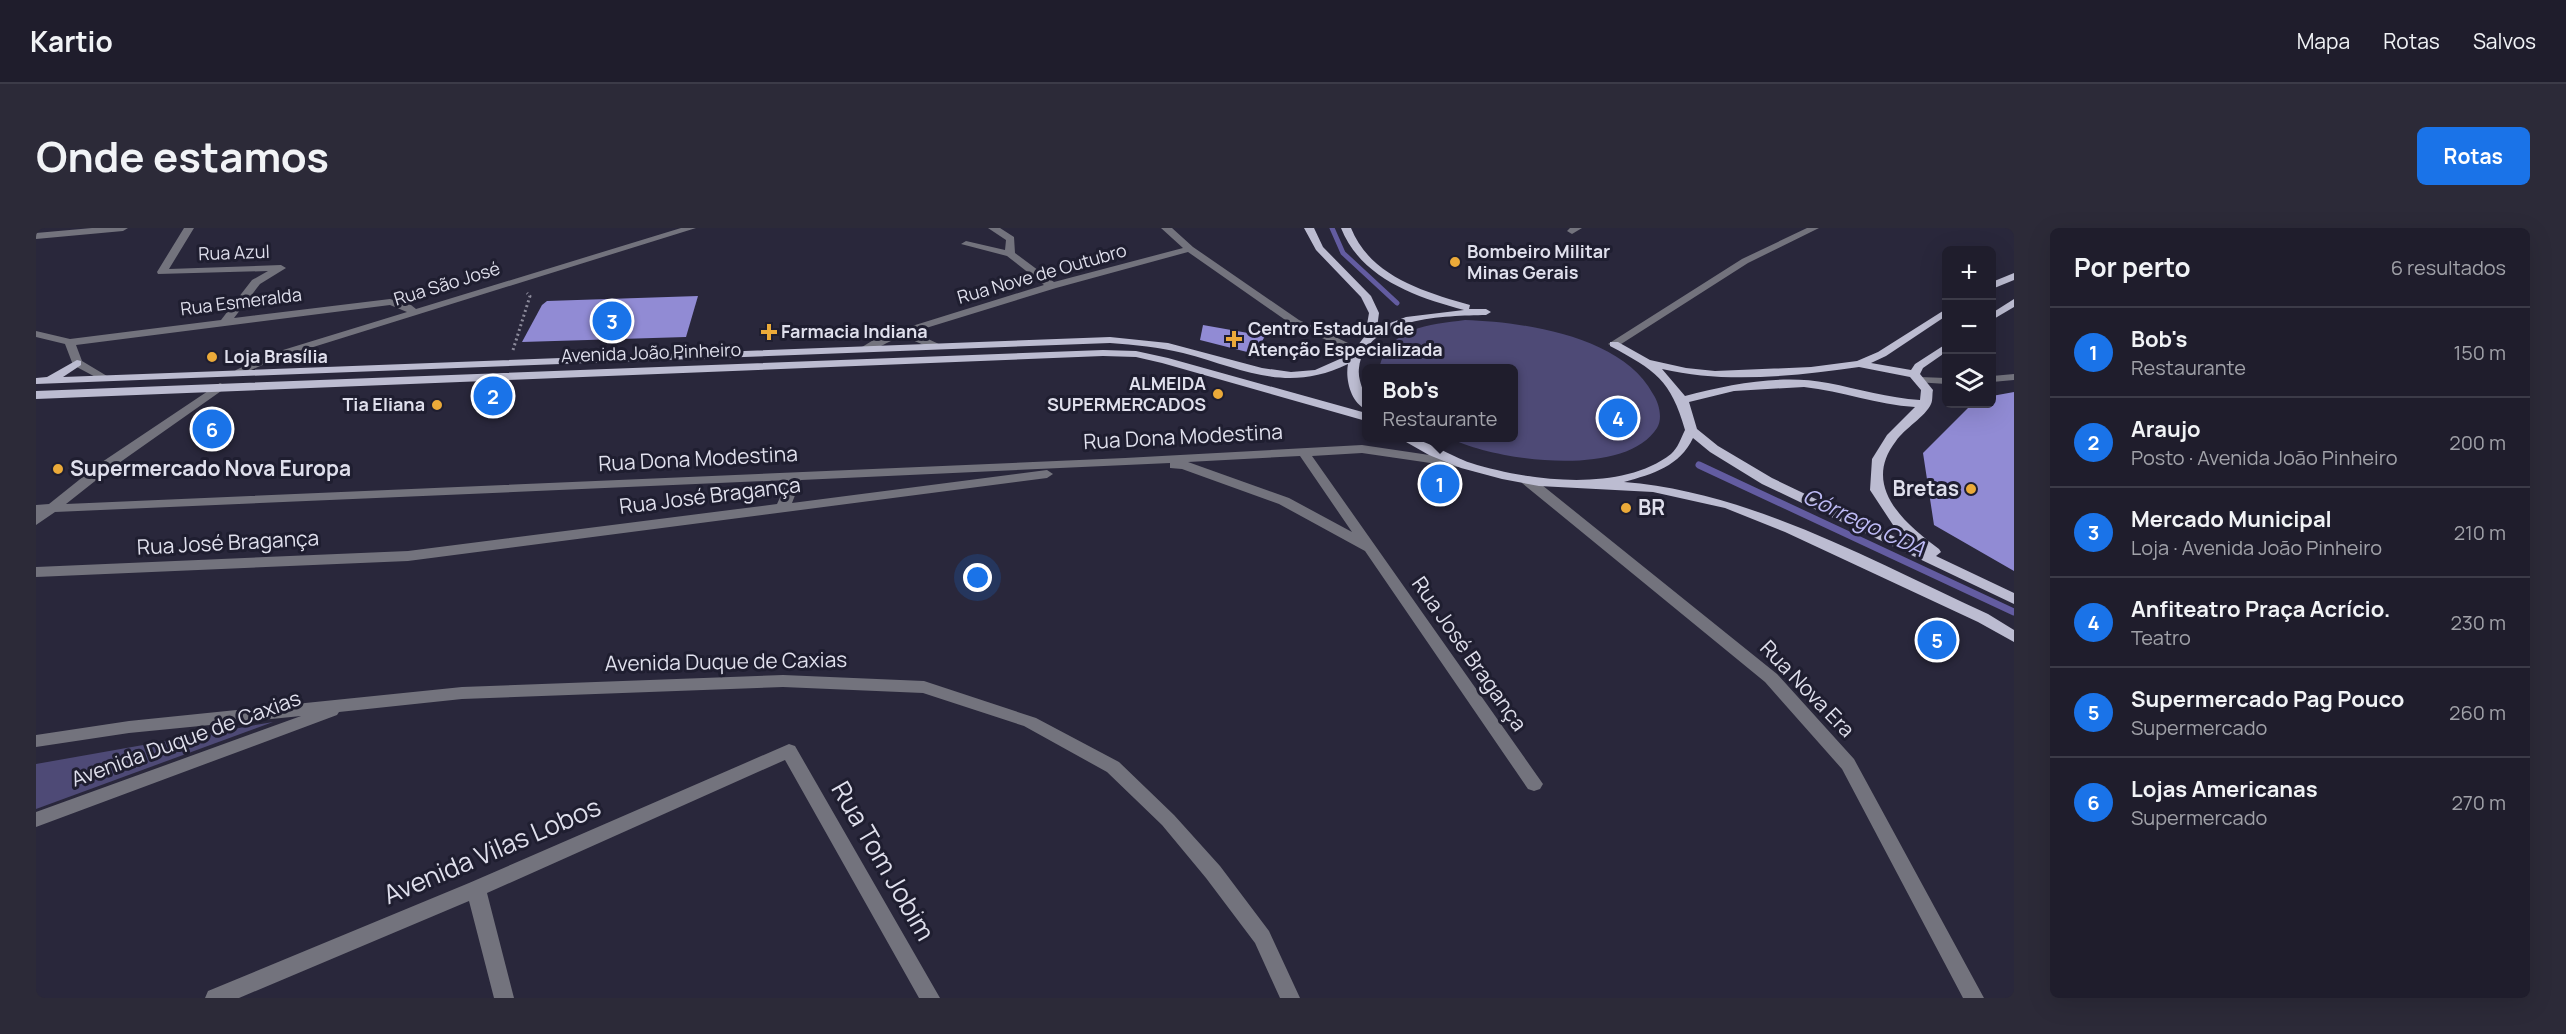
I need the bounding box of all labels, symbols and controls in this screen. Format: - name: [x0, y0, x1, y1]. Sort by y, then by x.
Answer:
- text: Kartio: [30, 22, 113, 60]
- text: Mapa: [2297, 27, 2350, 55]
- text: Rotas: [2383, 27, 2440, 55]
- text: Salvos: [2473, 27, 2536, 55]
- text: Onde estamos: [36, 127, 329, 185]
- button: Rotas: [2417, 127, 2530, 185]
- street label: Rua Nove de Outubro: [954, 237, 1129, 309]
- street label: Rua Azul: [198, 239, 270, 265]
- place label: Bombeiro Militar Minas Gerais: [1467, 239, 1610, 284]
- map controls: [1942, 246, 1996, 408]
- button: +: [1942, 246, 1996, 300]
- text: Por perto: [2074, 249, 2191, 285]
- text: 6 resultados: [2391, 254, 2506, 281]
- marker: Bombeiro Militar Minas Gerais: [1448, 255, 1462, 269]
- street label: Rua São José: [391, 256, 503, 311]
- street label: Rua Esmeralda: [179, 282, 303, 320]
- pin: 3: [592, 298, 632, 344]
- button: −: [1942, 300, 1996, 354]
- place label: Centro Estadual de Atenção Especializada: [1248, 316, 1443, 361]
- place label: Farmacia Indiana: [781, 319, 928, 343]
- text: Bob's: [2131, 324, 2187, 354]
- marker: Farmacia Indiana: [762, 325, 776, 339]
- marker: Centro Estadual de Atenção Especializada: [1225, 330, 1243, 348]
- street label: Avenida João Pinheiro: [560, 337, 741, 367]
- text: 1: [2089, 339, 2098, 366]
- text: 150 m: [2453, 339, 2506, 366]
- place label: Loja Brasília: [224, 344, 328, 368]
- marker: Loja Brasília: [205, 350, 219, 364]
- button: layers: [1942, 354, 1996, 408]
- text: Restaurante: [2131, 354, 2246, 381]
- popup: [1362, 364, 1518, 442]
- place label: ALMEIDA SUPERMERCADOS: [1047, 371, 1206, 416]
- pin: 2: [474, 374, 512, 418]
- text: Bob's: [1383, 375, 1439, 405]
- marker: ALMEIDA SUPERMERCADOS: [1211, 387, 1225, 401]
- place label: Tia Eliana: [342, 392, 425, 416]
- pin: 4: [1598, 396, 1638, 441]
- marker: Tia Eliana: [430, 398, 444, 412]
- text: Restaurante: [1383, 405, 1497, 432]
- pin: 6: [192, 406, 231, 452]
- text: Araujo: [2131, 414, 2201, 444]
- street label: Rua Dona Modestina: [1082, 417, 1283, 455]
- text: 2: [2088, 429, 2099, 456]
- text: 200 m: [2449, 429, 2506, 456]
- street label: Rua Dona Modestina: [597, 439, 798, 477]
- text: Posto · Avenida João Pinheiro: [2131, 444, 2398, 471]
- place label: Supermercado Nova Europa: [70, 454, 351, 482]
- marker: Supermercado Nova Europa: [51, 462, 65, 476]
- pin: 1: [1420, 462, 1460, 506]
- street label: Rua José Bragança: [618, 470, 802, 520]
- place label: Bretas: [1892, 474, 1959, 502]
- water label: Córrego CDA: [1798, 481, 1930, 563]
- marker: Bretas: [1964, 482, 1978, 496]
- place label: BR: [1638, 493, 1665, 521]
- marker: BR: [1619, 501, 1633, 515]
- text: Mercado Municipal: [2131, 504, 2332, 534]
- text: 3: [2088, 519, 2099, 546]
- text: 210 m: [2454, 519, 2506, 546]
- street label: Rua José Bragança: [136, 523, 320, 561]
- text: Loja · Avenida João Pinheiro: [2131, 534, 2382, 561]
- your location: [963, 563, 992, 592]
- street label: Rua José Bragança: [1406, 571, 1534, 736]
- text: Anfiteatro Praça Acrício.: [2131, 594, 2391, 624]
- text: 4: [2087, 609, 2100, 636]
- text: 230 m: [2450, 609, 2506, 636]
- pin: 5: [1918, 618, 1956, 662]
- text: Teatro: [2131, 624, 2191, 651]
- street label: Rua Nova Era: [1754, 634, 1861, 743]
- street label: Avenida Duque de Caxias: [604, 645, 848, 677]
- street label: Avenida Duque de Caxias: [67, 683, 304, 793]
- text: Supermercado Pag Pouco: [2131, 684, 2404, 714]
- text: 5: [2088, 699, 2099, 726]
- text: 260 m: [2449, 699, 2506, 726]
- text: Supermercado: [2131, 714, 2267, 741]
- street label: Rua Tom Jobim: [824, 774, 944, 947]
- text: Lojas Americanas: [2131, 774, 2318, 804]
- street label: Avenida Vilas Lobos: [377, 788, 606, 912]
- text: 6: [2087, 789, 2100, 816]
- text: 270 m: [2451, 789, 2506, 816]
- text: Supermercado: [2131, 804, 2267, 831]

